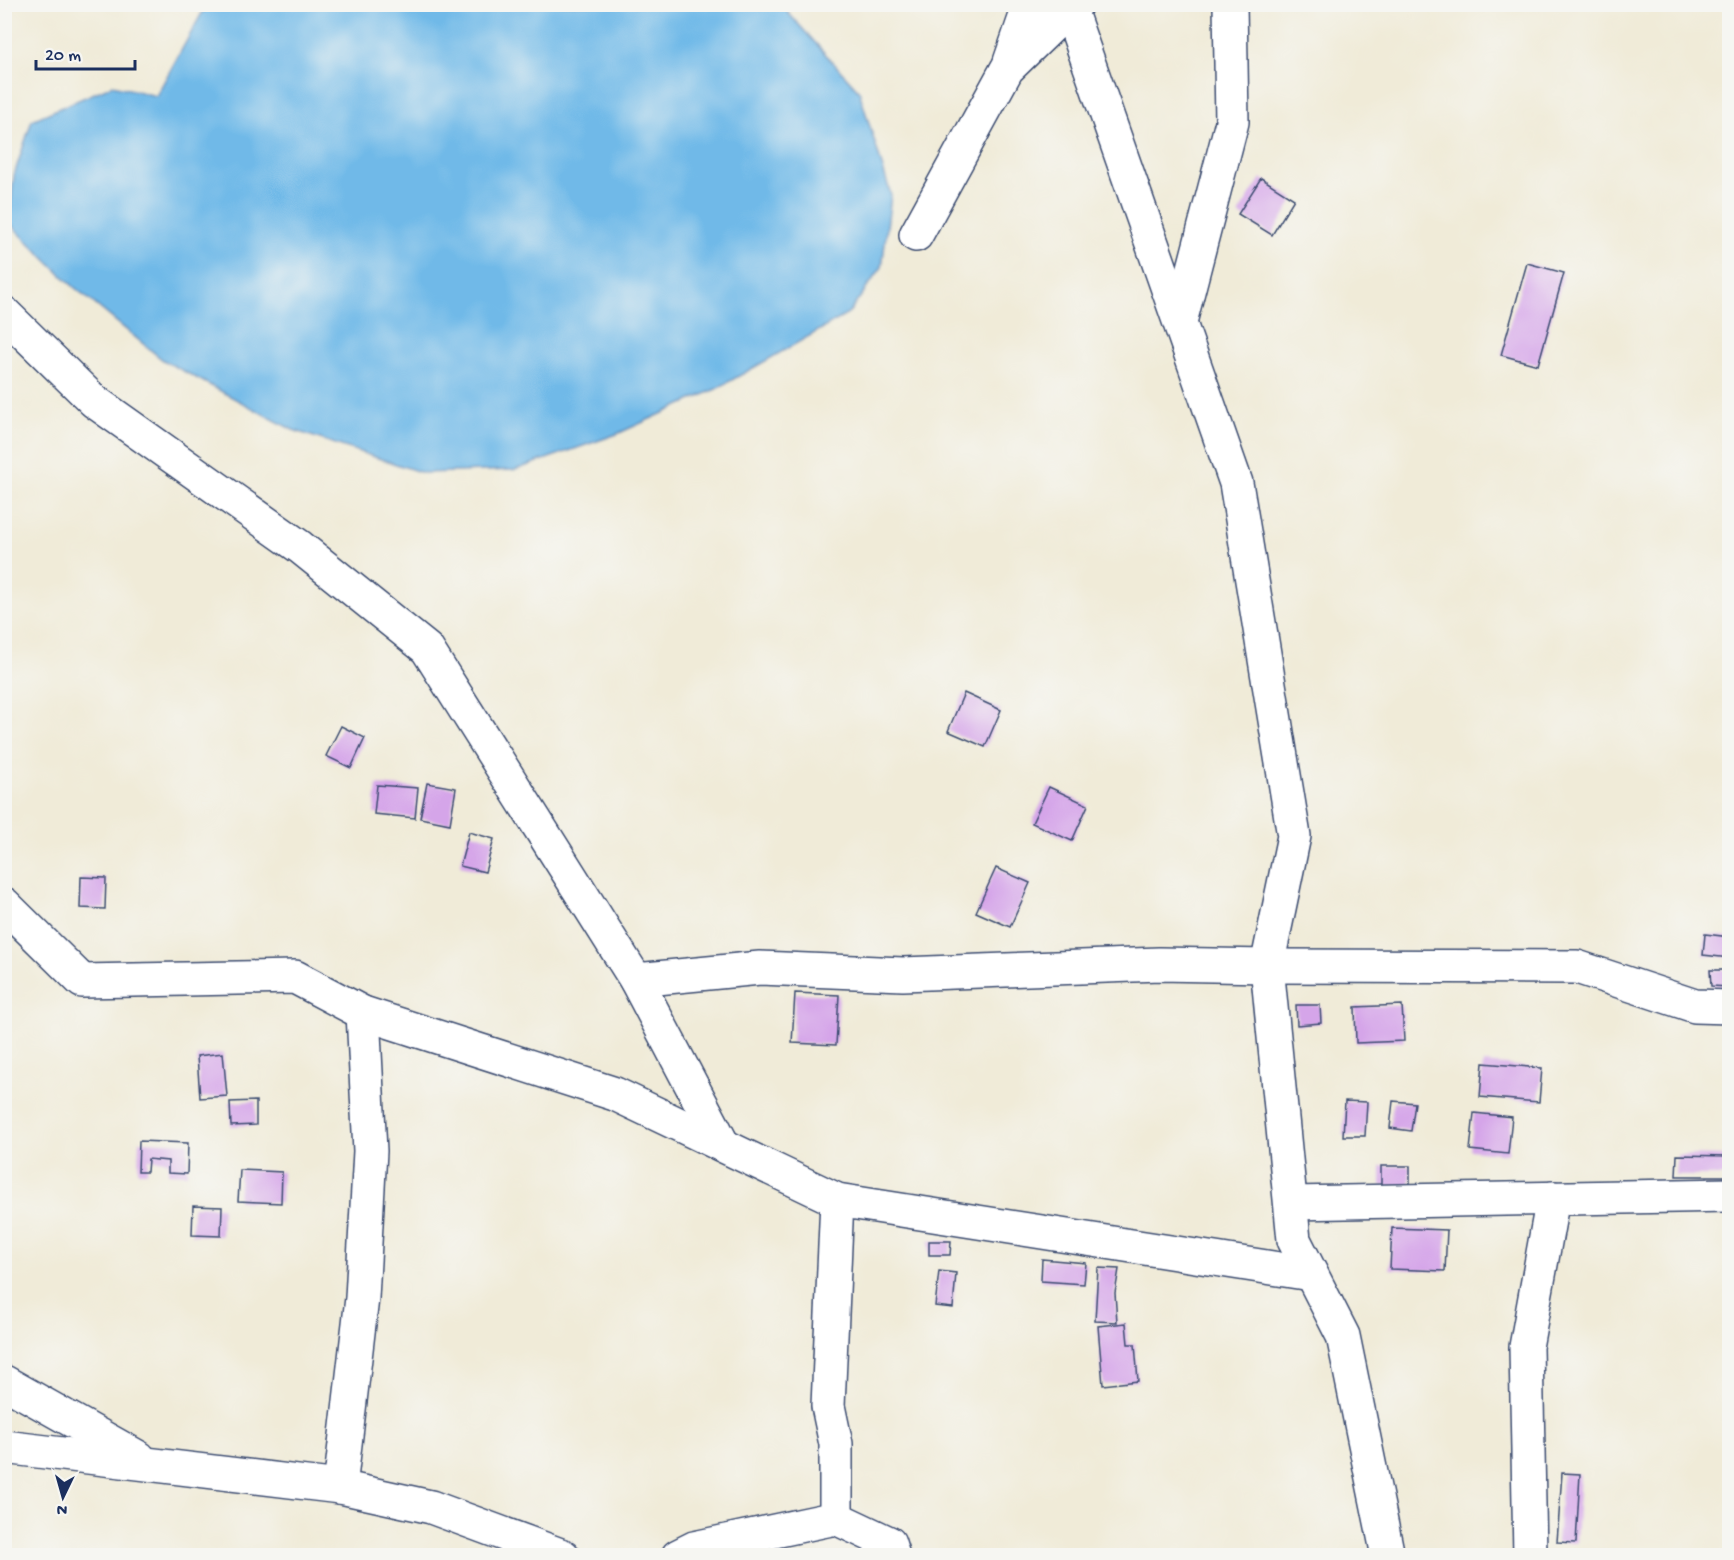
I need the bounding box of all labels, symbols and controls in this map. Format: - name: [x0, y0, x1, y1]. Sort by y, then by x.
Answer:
- scale bar: [36, 33, 135, 71]
- text: 20 m: [45, 46, 81, 67]
- north arrow: [33, 1467, 93, 1527]
- text: N: [55, 1498, 68, 1518]

